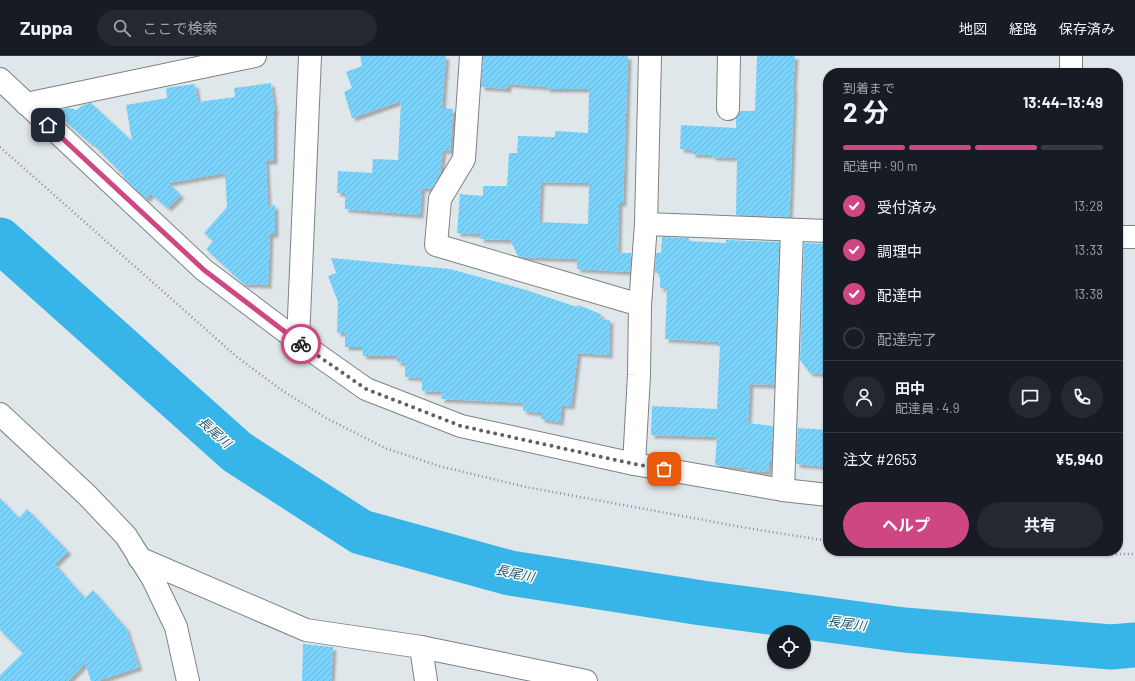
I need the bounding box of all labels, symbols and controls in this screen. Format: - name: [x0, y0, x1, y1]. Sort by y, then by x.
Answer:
- search box: [97, 10, 377, 46]
- text: Zuppa: [20, 16, 73, 39]
- icon: search: [111, 17, 133, 39]
- text: ここで検索: [143, 19, 218, 37]
- text: 地図: [959, 20, 987, 37]
- text: 経路: [1009, 20, 1037, 37]
- text: 保存済み: [1059, 20, 1115, 37]
- text: 到着まで: [843, 80, 895, 96]
- text: 13:44–13:49: [1023, 93, 1103, 111]
- text: 2 分: [843, 96, 889, 127]
- pin: [31, 108, 65, 142]
- icon: home: [37, 114, 59, 136]
- text: 配達中 · 90 m: [843, 158, 917, 174]
- icon: check: [843, 195, 865, 217]
- text: 受付済み: [877, 198, 937, 216]
- text: 13:28: [1074, 198, 1103, 214]
- icon: check: [843, 239, 865, 261]
- text: 調理中: [877, 242, 922, 260]
- text: 13:33: [1074, 242, 1103, 258]
- icon: check: [843, 283, 865, 305]
- text: 配達中: [877, 286, 922, 304]
- text: 13:38: [1074, 286, 1103, 302]
- courier: [281, 324, 321, 364]
- text: 配達完了: [877, 330, 937, 348]
- icon: bike: [290, 333, 312, 355]
- button: person: [843, 376, 885, 418]
- button: chat: [1009, 376, 1051, 418]
- button: phone: [1061, 376, 1103, 418]
- text: 田中: [895, 379, 925, 397]
- text: 配達員 · 4.9: [895, 400, 959, 416]
- water label: 長尾川: [195, 413, 236, 452]
- text: 注文 #2653: [843, 450, 917, 468]
- text: ¥5,940: [1055, 450, 1103, 468]
- pin: [647, 452, 681, 486]
- icon: bag: [653, 458, 675, 480]
- button: ヘルプ: [843, 502, 969, 548]
- button: 共有: [977, 502, 1103, 548]
- water label: 長尾川: [494, 561, 538, 585]
- water label: 長尾川: [827, 612, 869, 634]
- map controls: [767, 625, 811, 669]
- button: locate: [767, 625, 811, 669]

